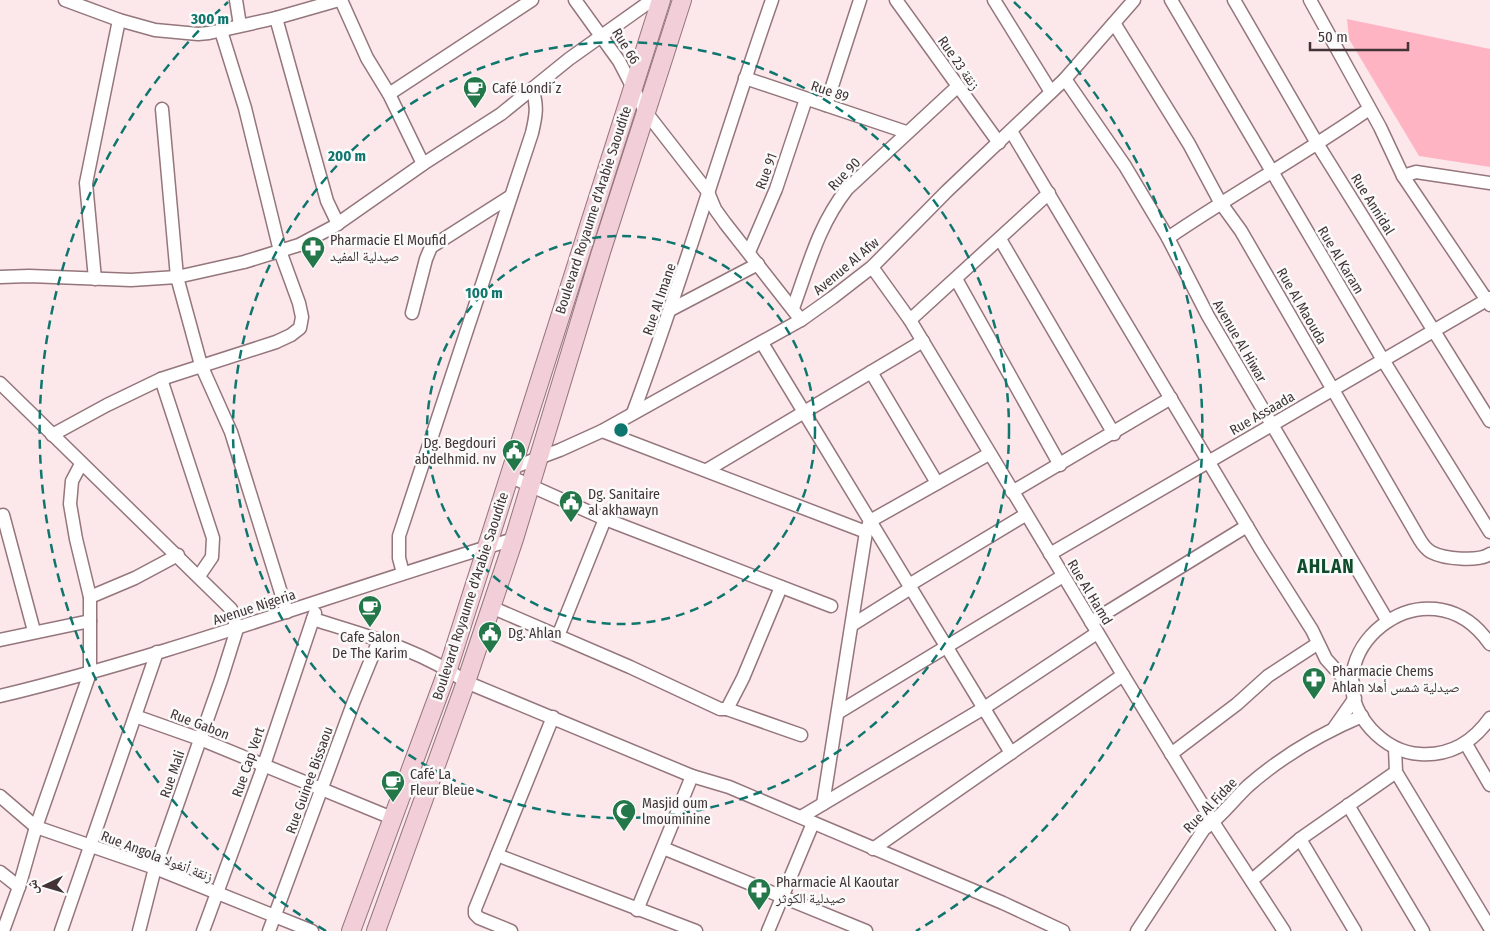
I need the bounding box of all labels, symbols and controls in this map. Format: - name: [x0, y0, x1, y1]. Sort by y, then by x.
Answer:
- text: 300 m: [190, 10, 229, 28]
- scale bar: [1310, 20, 1408, 52]
- street label: Rue 66: [608, 25, 643, 67]
- text: 50 m: [1318, 28, 1348, 46]
- street label: Rue 23 زنقة: [934, 33, 983, 94]
- cafe icon: Café Londi´z: [462, 75, 488, 109]
- street label: Rue 89: [809, 77, 851, 106]
- place label: Café Londi´z: [492, 80, 562, 97]
- street label: Boulevard Royaume d'Arabie Saoudite: [552, 104, 635, 316]
- text: 200 m: [327, 147, 366, 165]
- street label: Rue 91: [752, 151, 781, 192]
- street label: Rue 90: [825, 154, 864, 194]
- street label: Rue Annidal: [1347, 171, 1398, 238]
- street label: Rue Al Karam: [1314, 223, 1367, 297]
- place label: Pharmacie El Moufid صيدلية المفيد: [330, 232, 446, 265]
- street label: Avenue Al Afw: [810, 234, 883, 299]
- pharmacy icon: Pharmacie El Moufid صيدلية المفيد: [300, 235, 326, 269]
- street label: Rue Al Imane: [639, 261, 680, 337]
- street label: Rue Al Maouda: [1273, 265, 1330, 348]
- text: 100 m: [465, 284, 503, 302]
- street label: Avenue Al Hiwar: [1209, 297, 1270, 386]
- street label: Rue Assaada: [1227, 388, 1298, 439]
- centre of rings: [612, 421, 630, 439]
- place label: Dg. Begdouri abdelhmid. nv: [415, 435, 497, 468]
- public building icon: Dg. Begdouri abdelhmid. nv: [501, 438, 527, 472]
- place label: Dg. Sanitaire al akhawayn: [588, 486, 660, 519]
- public building icon: Dg. Sanitaire al akhawayn: [558, 489, 584, 523]
- street label: Boulevard Royaume d'Arabie Saoudite: [429, 490, 512, 702]
- district label: AHLAN: [1296, 555, 1355, 578]
- street label: Rue Al Hamd: [1063, 557, 1116, 628]
- street label: Avenue Nigeria: [211, 586, 298, 629]
- cafe icon: Cafe Salon De The Karim: [357, 594, 383, 628]
- public building icon: Dg. Ahlan: [477, 620, 503, 654]
- place label: Dg. Ahlan: [508, 625, 562, 642]
- place label: Cafe Salon De The Karim: [332, 629, 408, 662]
- place label: Pharmacie Chems Ahlan صيدلية شمس أهلا: [1332, 663, 1460, 696]
- pharmacy icon: Pharmacie Chems Ahlan صيدلية شمس أهلا: [1301, 666, 1327, 700]
- street label: Rue Gabon: [168, 705, 232, 744]
- street label: Rue Guinee Bissaou: [282, 724, 337, 836]
- street label: Rue Cap Vert: [229, 725, 269, 799]
- street label: Rue Mali: [156, 748, 188, 800]
- place label: Café La Fleur Bleue: [410, 766, 475, 799]
- cafe icon: Café La Fleur Bleue: [380, 769, 406, 803]
- street label: Rue Al Fidae: [1180, 774, 1241, 836]
- place label: Masjid oum lmouminine: [642, 795, 711, 828]
- mosque icon: Masjid oum lmouminine: [611, 798, 637, 832]
- street label: Rue Angola زنقة أنغولا: [98, 827, 215, 886]
- north arrow: [20, 861, 70, 911]
- place label: Pharmacie Al Kaoutar صيدلية الكوثر: [775, 874, 899, 907]
- pharmacy icon: Pharmacie Al Kaoutar صيدلية الكوثر: [746, 877, 772, 911]
- text: ش: [23, 879, 42, 895]

